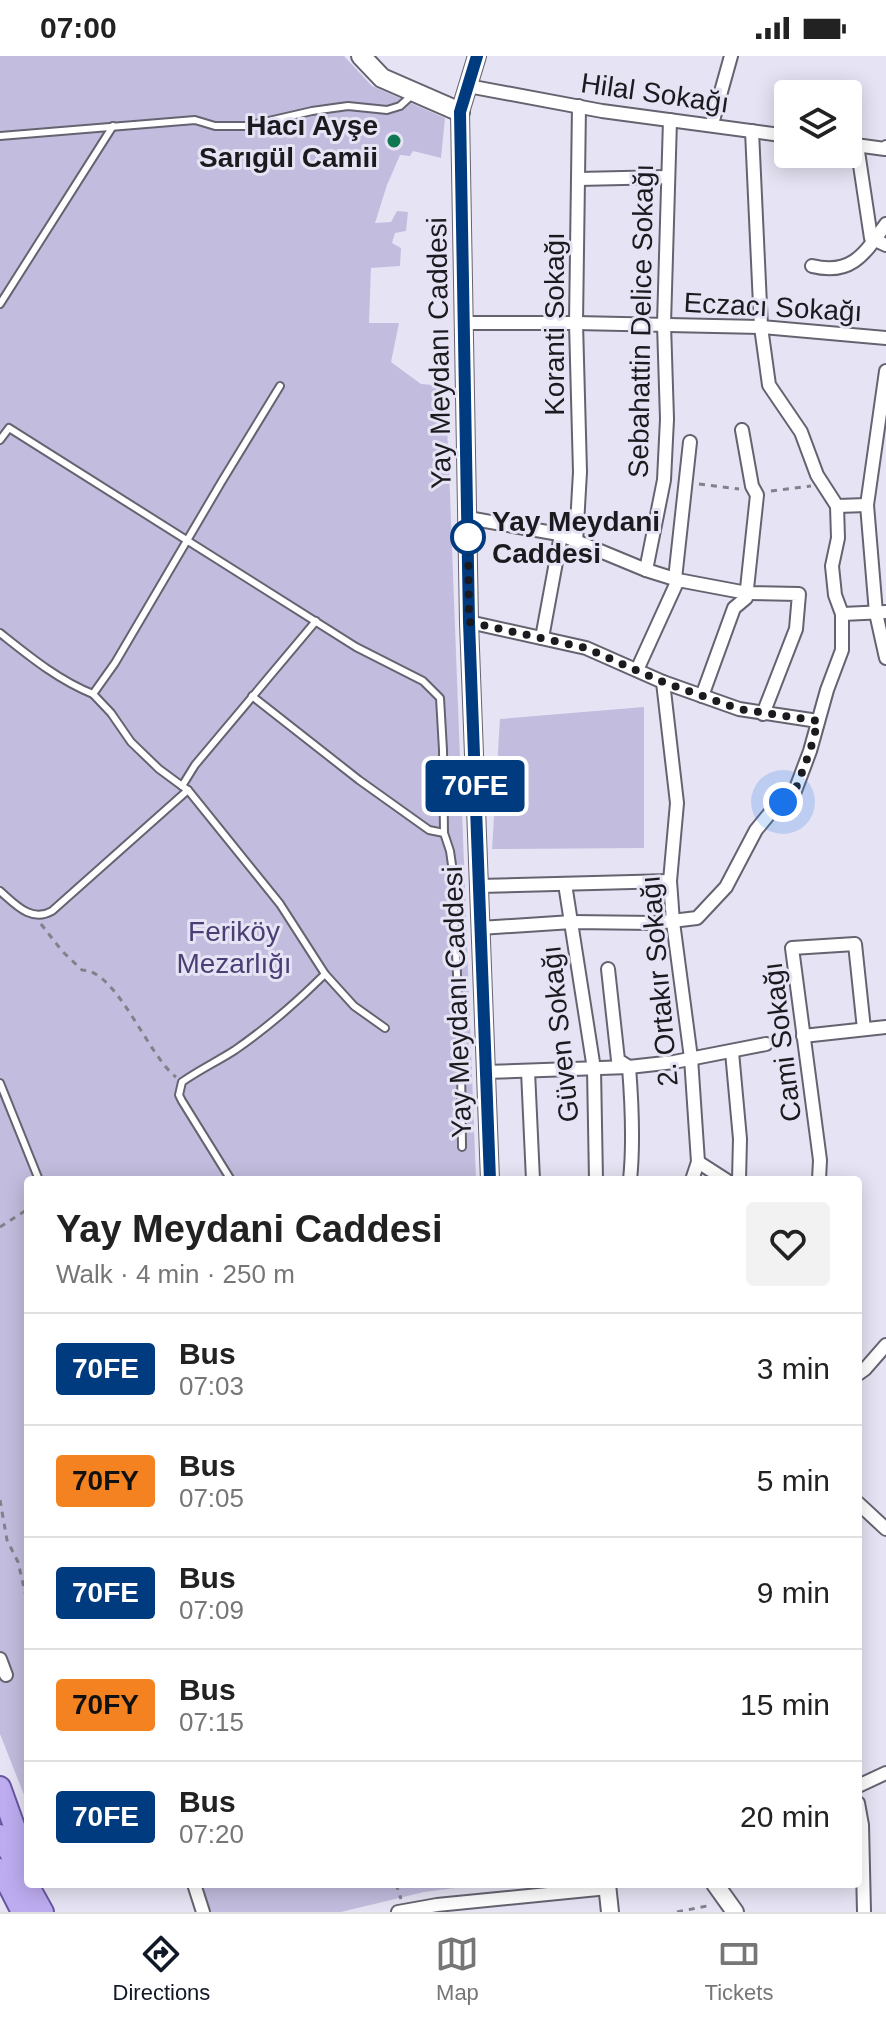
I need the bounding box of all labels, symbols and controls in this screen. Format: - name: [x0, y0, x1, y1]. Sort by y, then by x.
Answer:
- text: 07:00: [40, 11, 117, 44]
- street label: Hilal Sokağı: [579, 67, 731, 119]
- map controls: [774, 80, 862, 168]
- button: layers: [774, 80, 862, 168]
- place label: Hacı Ayşe Sarıgül Camii: [199, 110, 378, 173]
- marker: Hacı Ayşe Sarıgül Camii: [385, 132, 403, 150]
- street label: Sebahattin Delice Sokağı: [623, 164, 659, 478]
- street label: Yay Meydanı Caddesi: [421, 217, 457, 489]
- street label: Koranti Sokağı: [539, 232, 570, 416]
- street label: Eczacı Sokağı: [683, 287, 863, 327]
- place label: Yay Meydani Caddesi: [492, 506, 660, 569]
- marker: Yay Meydani Caddesi: [451, 520, 485, 554]
- line badge: 70FE: [419, 760, 531, 812]
- text: 70FE: [442, 770, 508, 801]
- your location: [763, 782, 803, 822]
- street label: Yay Meydanı Caddesi: [437, 866, 477, 1138]
- street label: 2. Ortakır Sokağı: [634, 874, 684, 1088]
- park label: Feriköy Mezarlığı: [176, 916, 292, 979]
- street label: Güven Sokağı: [535, 944, 585, 1124]
- street label: Cami Sokağı: [757, 961, 807, 1123]
- button: heart: [746, 1202, 830, 1286]
- text: Yay Meydani Caddesi: [56, 1208, 443, 1250]
- text: Walk · 4 min · 250 m: [56, 1259, 295, 1289]
- text: Bus: [179, 1337, 236, 1370]
- text: 3 min: [757, 1352, 830, 1385]
- text: 70FE: [72, 1353, 139, 1384]
- text: 07:03: [179, 1371, 244, 1401]
- text: Bus: [179, 1449, 236, 1482]
- text: 5 min: [757, 1464, 830, 1497]
- text: 70FY: [72, 1465, 139, 1496]
- text: 07:05: [179, 1483, 244, 1513]
- text: Bus: [179, 1561, 236, 1594]
- text: 9 min: [757, 1576, 830, 1609]
- text: 70FE: [72, 1577, 139, 1608]
- text: 07:09: [179, 1595, 244, 1625]
- text: Bus: [179, 1673, 236, 1706]
- text: 15 min: [740, 1688, 830, 1721]
- text: 70FY: [72, 1689, 139, 1720]
- text: 07:15: [179, 1707, 244, 1737]
- text: Bus: [179, 1785, 236, 1818]
- text: 20 min: [740, 1800, 830, 1833]
- text: 70FE: [72, 1801, 139, 1832]
- text: 07:20: [179, 1819, 244, 1849]
- tab: Directions: [113, 1932, 210, 2006]
- tab: Map: [435, 1932, 479, 2006]
- tab: Tickets: [705, 1932, 773, 2006]

